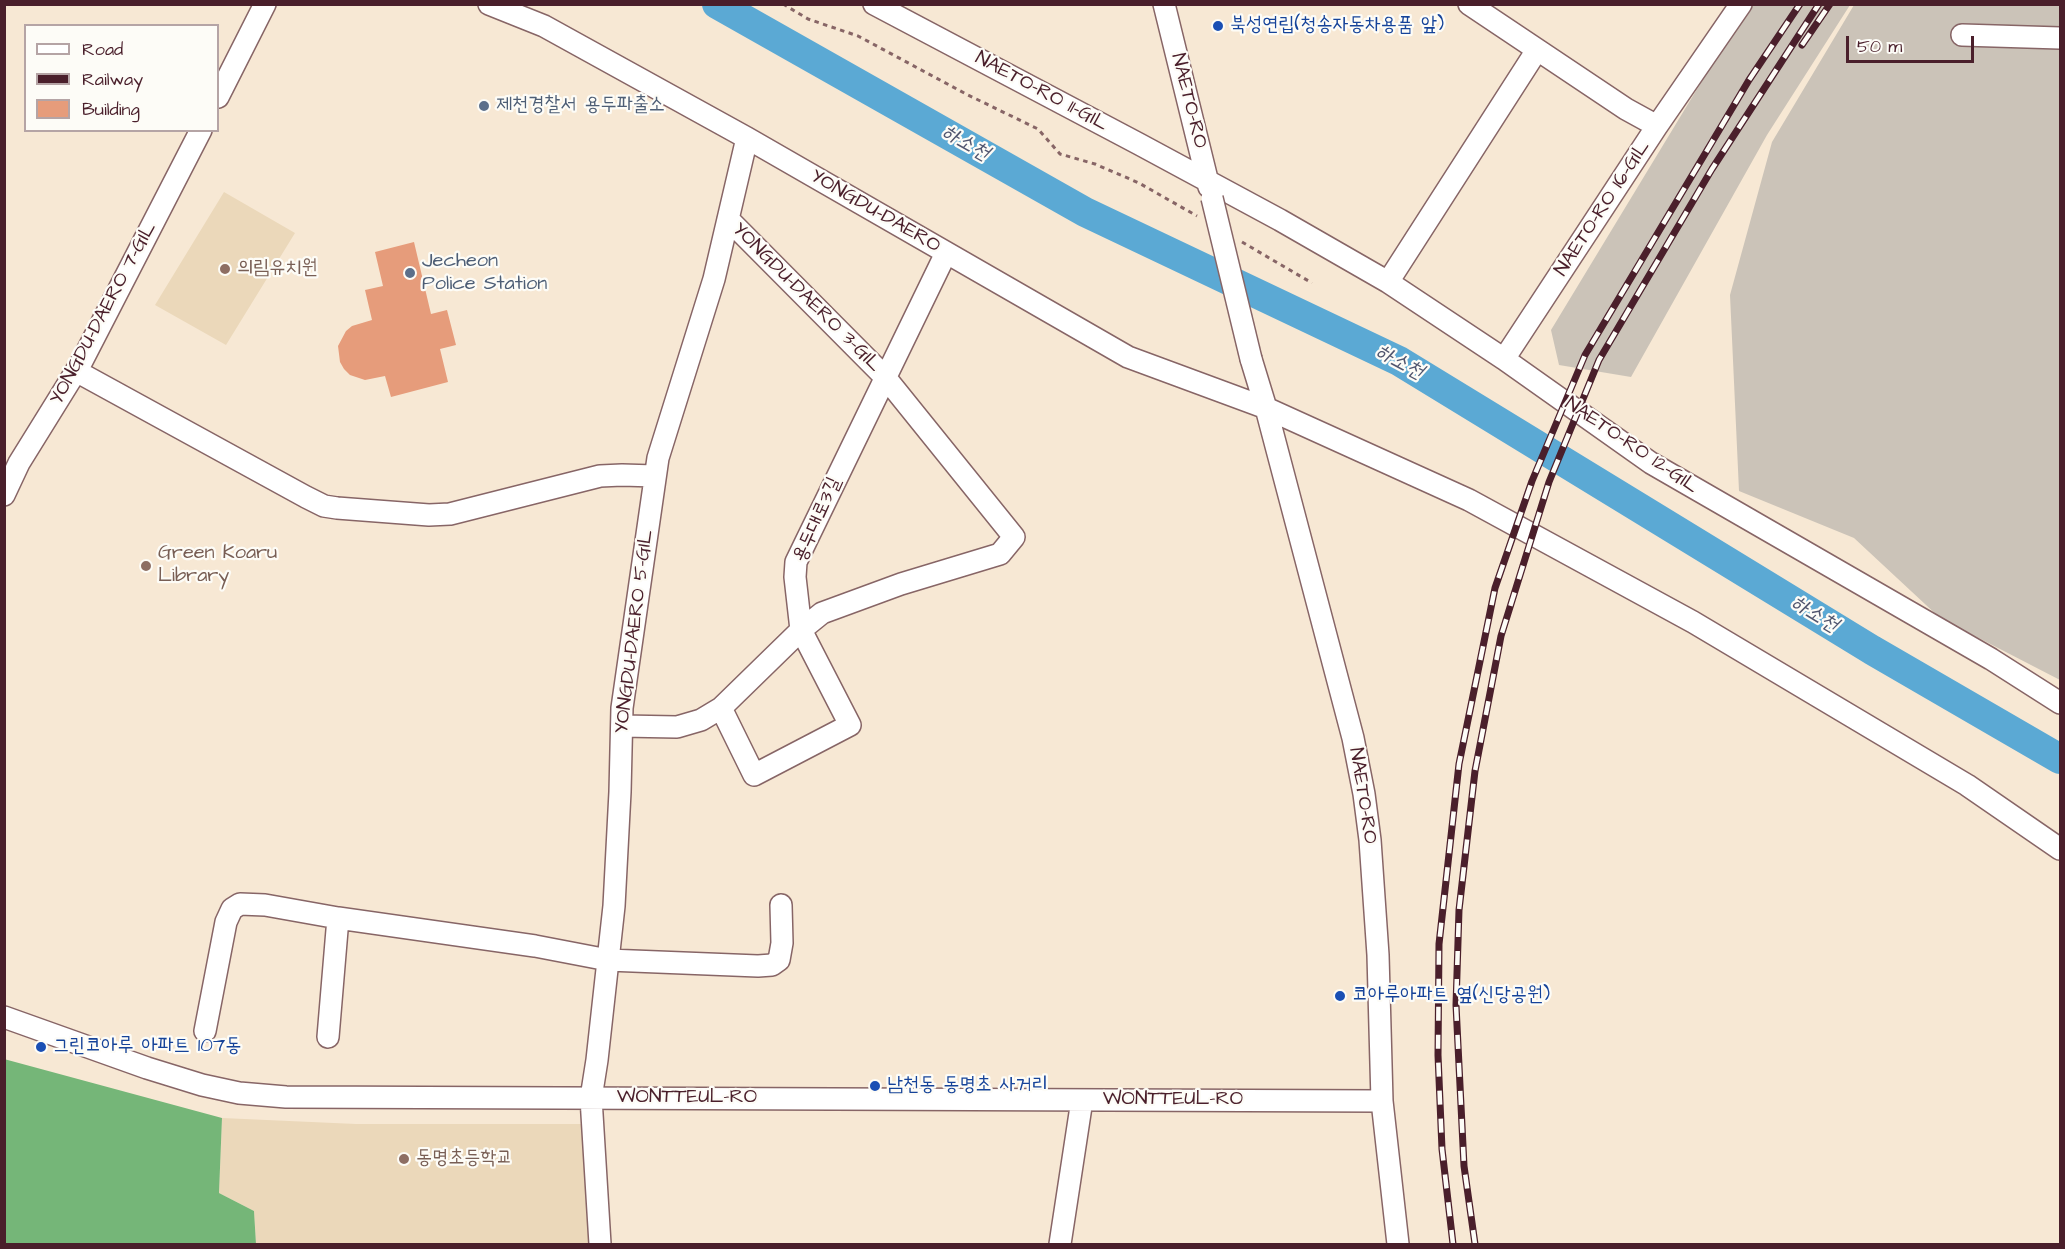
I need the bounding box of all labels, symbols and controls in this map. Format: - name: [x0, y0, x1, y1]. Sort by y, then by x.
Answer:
- place label: 북성연립(청송자동차용품 앞): [1230, 14, 1444, 38]
- marker: 북성연립(청송자동차용품 앞): [1211, 19, 1225, 33]
- legend: [24, 24, 219, 132]
- scale bar: [1849, 24, 1976, 62]
- text: 50 m: [1857, 34, 1902, 59]
- text: Road: [82, 37, 123, 62]
- street label: NAETO-RO 11-GIL: [970, 47, 1112, 137]
- street label: NAETO-RO: [1165, 51, 1211, 151]
- text: Railway: [82, 67, 143, 92]
- place label: 제천경찰서 용두파출소: [496, 94, 665, 118]
- text: Building: [82, 97, 140, 122]
- marker: 제천경찰서 용두파출소: [477, 99, 491, 113]
- water label: 하소천: [937, 121, 993, 167]
- street label: NAETO-RO 16-GIL: [1550, 137, 1656, 281]
- street label: YONGDU-DAERO: [806, 165, 944, 259]
- street label: YONGDU-DAERO 3-GIL: [726, 218, 886, 378]
- street label: YONGDU-DAERO 7-GIL: [46, 219, 162, 409]
- place label: Jecheon Police Station: [422, 250, 547, 297]
- place label: 의림유치원: [237, 257, 317, 281]
- marker: 의림유치원: [218, 262, 232, 276]
- marker: Jecheon Police Station: [403, 266, 417, 280]
- water label: 하소천: [1371, 340, 1427, 386]
- street label: NAETO-RO 12-GIL: [1560, 392, 1702, 500]
- street label: 용두대로3길: [789, 474, 847, 566]
- street label: YONGDU-DAERO 5-GIL: [611, 529, 659, 735]
- place label: Green Koaru Library: [158, 542, 277, 589]
- marker: Green Koaru Library: [139, 559, 153, 573]
- water label: 하소천: [1786, 591, 1842, 639]
- street label: NAETO-RO: [1343, 746, 1381, 846]
- place label: 코아루아파트 옆(신당공원): [1352, 984, 1550, 1008]
- marker: 코아루아파트 옆(신당공원): [1333, 989, 1347, 1003]
- place label: 그린코아루 아파트 107동: [53, 1035, 241, 1059]
- marker: 그린코아루 아파트 107동: [34, 1040, 48, 1054]
- place label: 남천동 동명초 사거리: [887, 1074, 1048, 1098]
- marker: 남천동 동명초 사거리: [868, 1079, 882, 1093]
- street label: WONTTEUL-RO: [617, 1086, 757, 1110]
- street label: WONTTEUL-RO: [1103, 1088, 1243, 1112]
- place label: 동명초등학교: [416, 1147, 513, 1171]
- marker: 동명초등학교: [397, 1152, 411, 1166]

